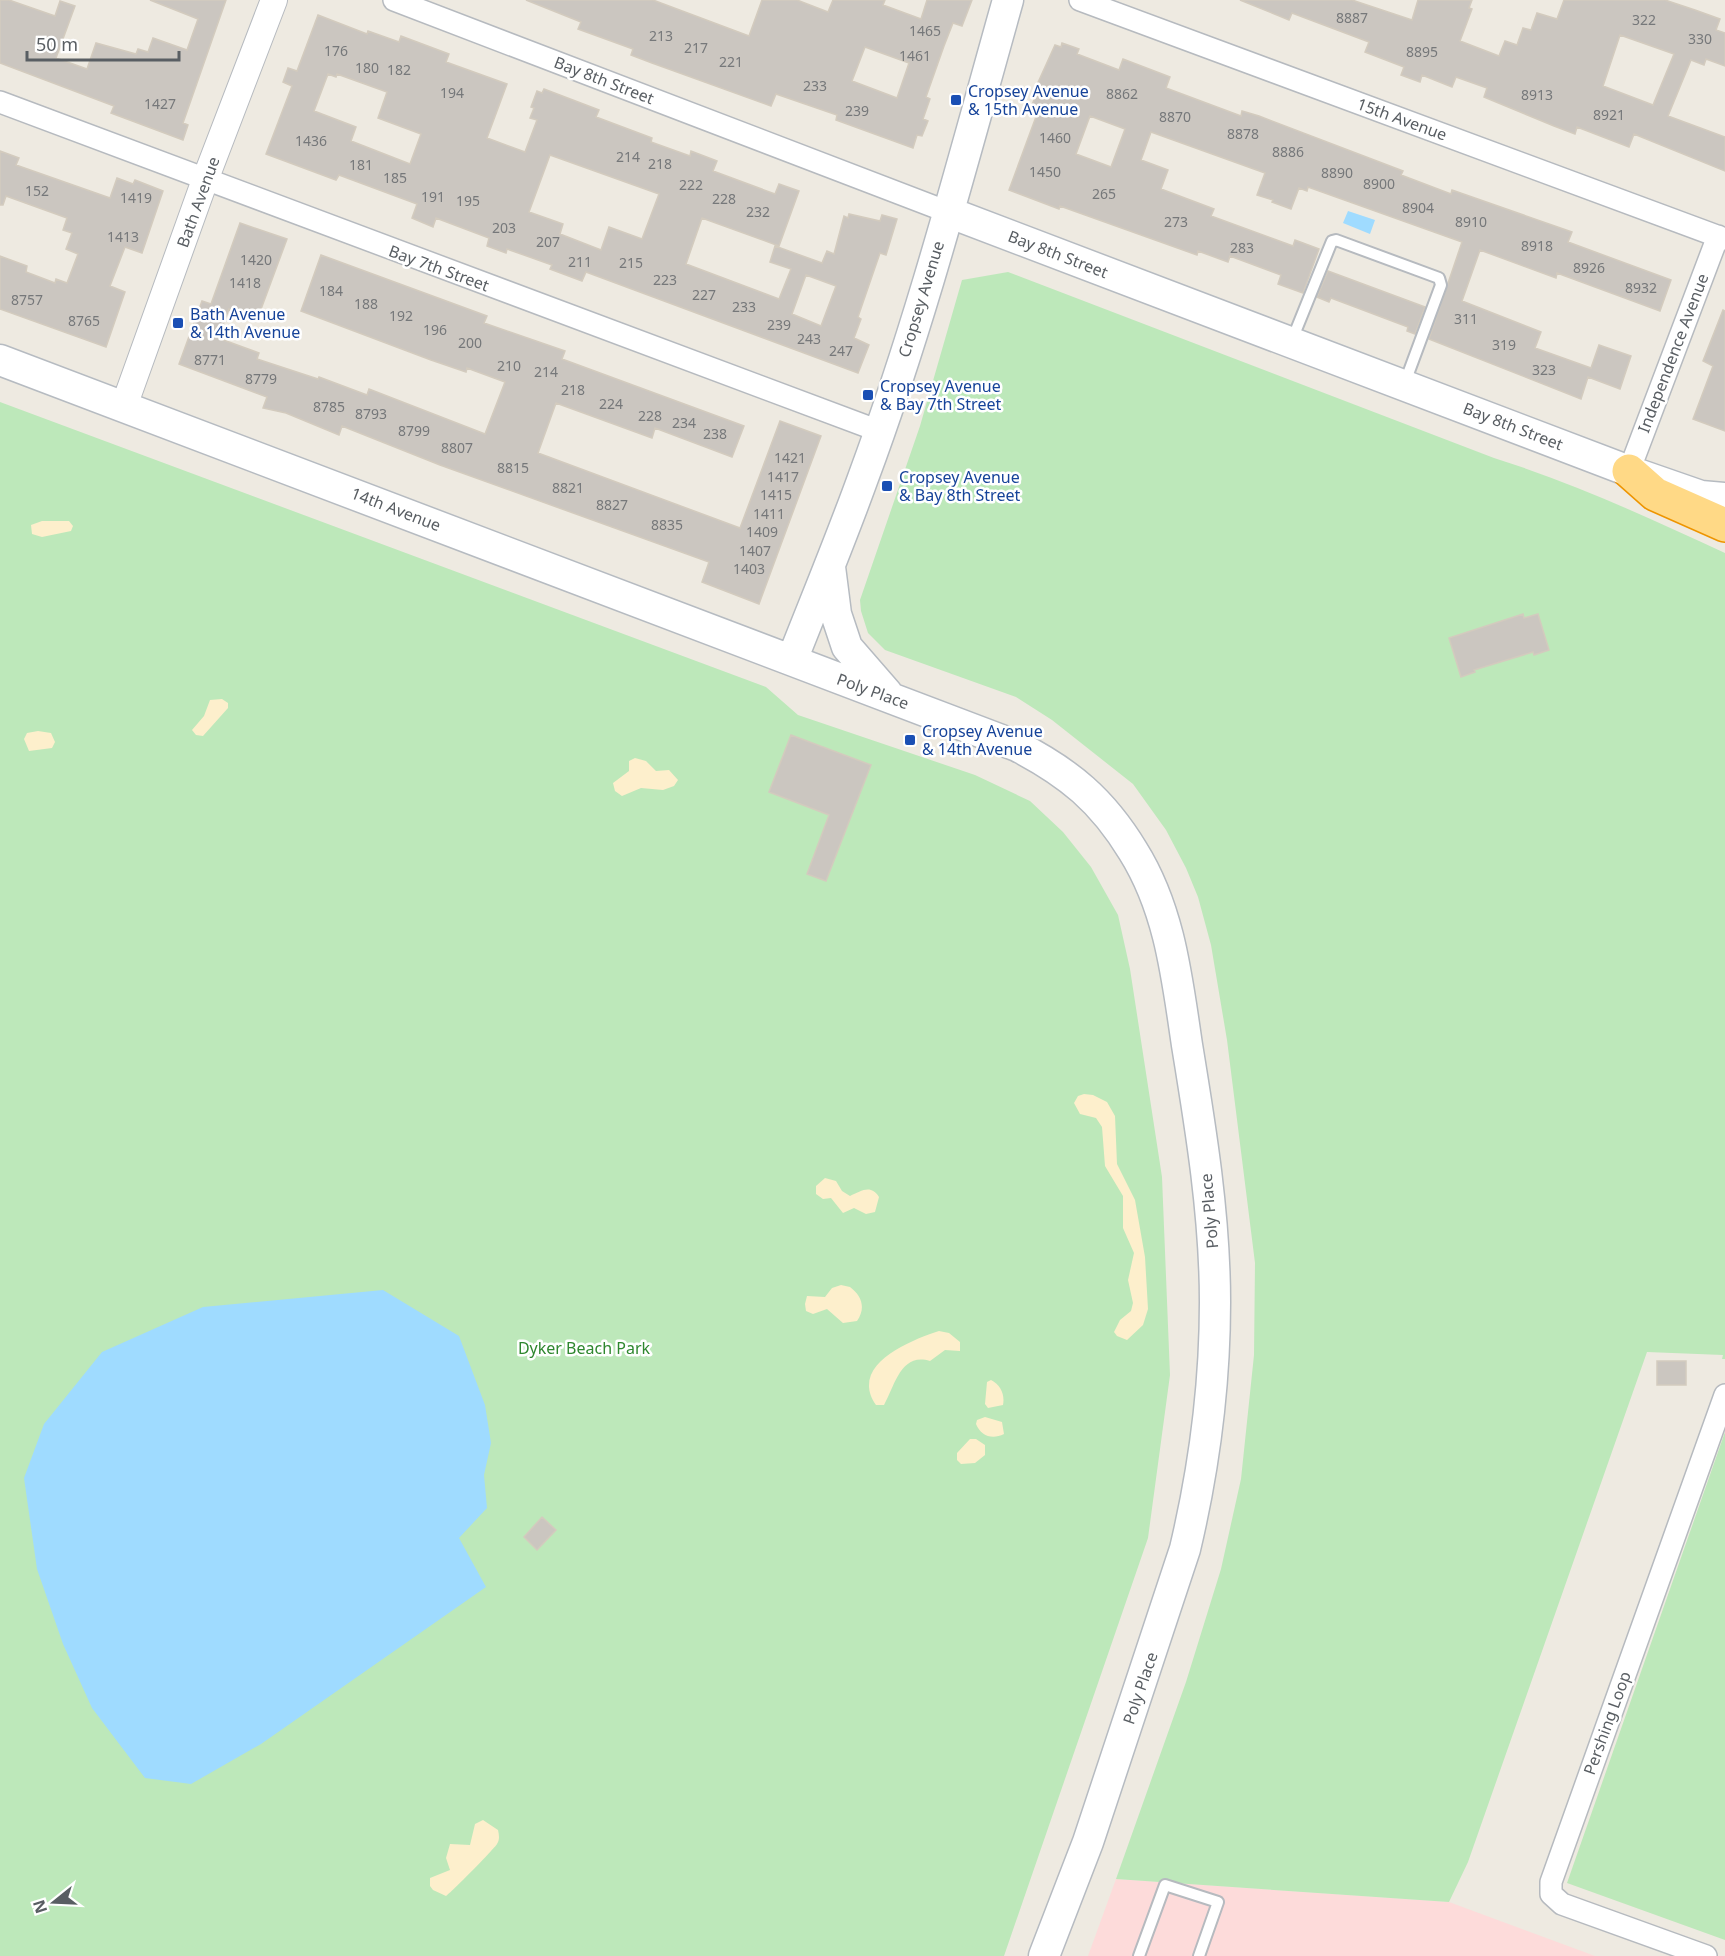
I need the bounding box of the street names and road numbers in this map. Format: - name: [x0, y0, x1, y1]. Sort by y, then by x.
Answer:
- street label: Bay 8th Street: [551, 51, 657, 109]
- street label: 15th Avenue: [1354, 93, 1450, 145]
- street label: Bath Avenue: [171, 153, 225, 251]
- street label: Bay 8th Street: [1005, 225, 1111, 283]
- street label: Cropsey Avenue: [893, 238, 949, 360]
- street label: Bay 7th Street: [386, 240, 492, 296]
- street label: Independence Avenue: [1632, 270, 1714, 436]
- street label: Bay 8th Street: [1460, 397, 1566, 455]
- street label: 14th Avenue: [348, 482, 444, 536]
- street label: Poly Place: [834, 668, 912, 714]
- street label: Poly Place: [1195, 1173, 1223, 1249]
- street label: Poly Place: [1117, 1649, 1163, 1727]
- street label: Pershing Loop: [1578, 1668, 1636, 1778]

